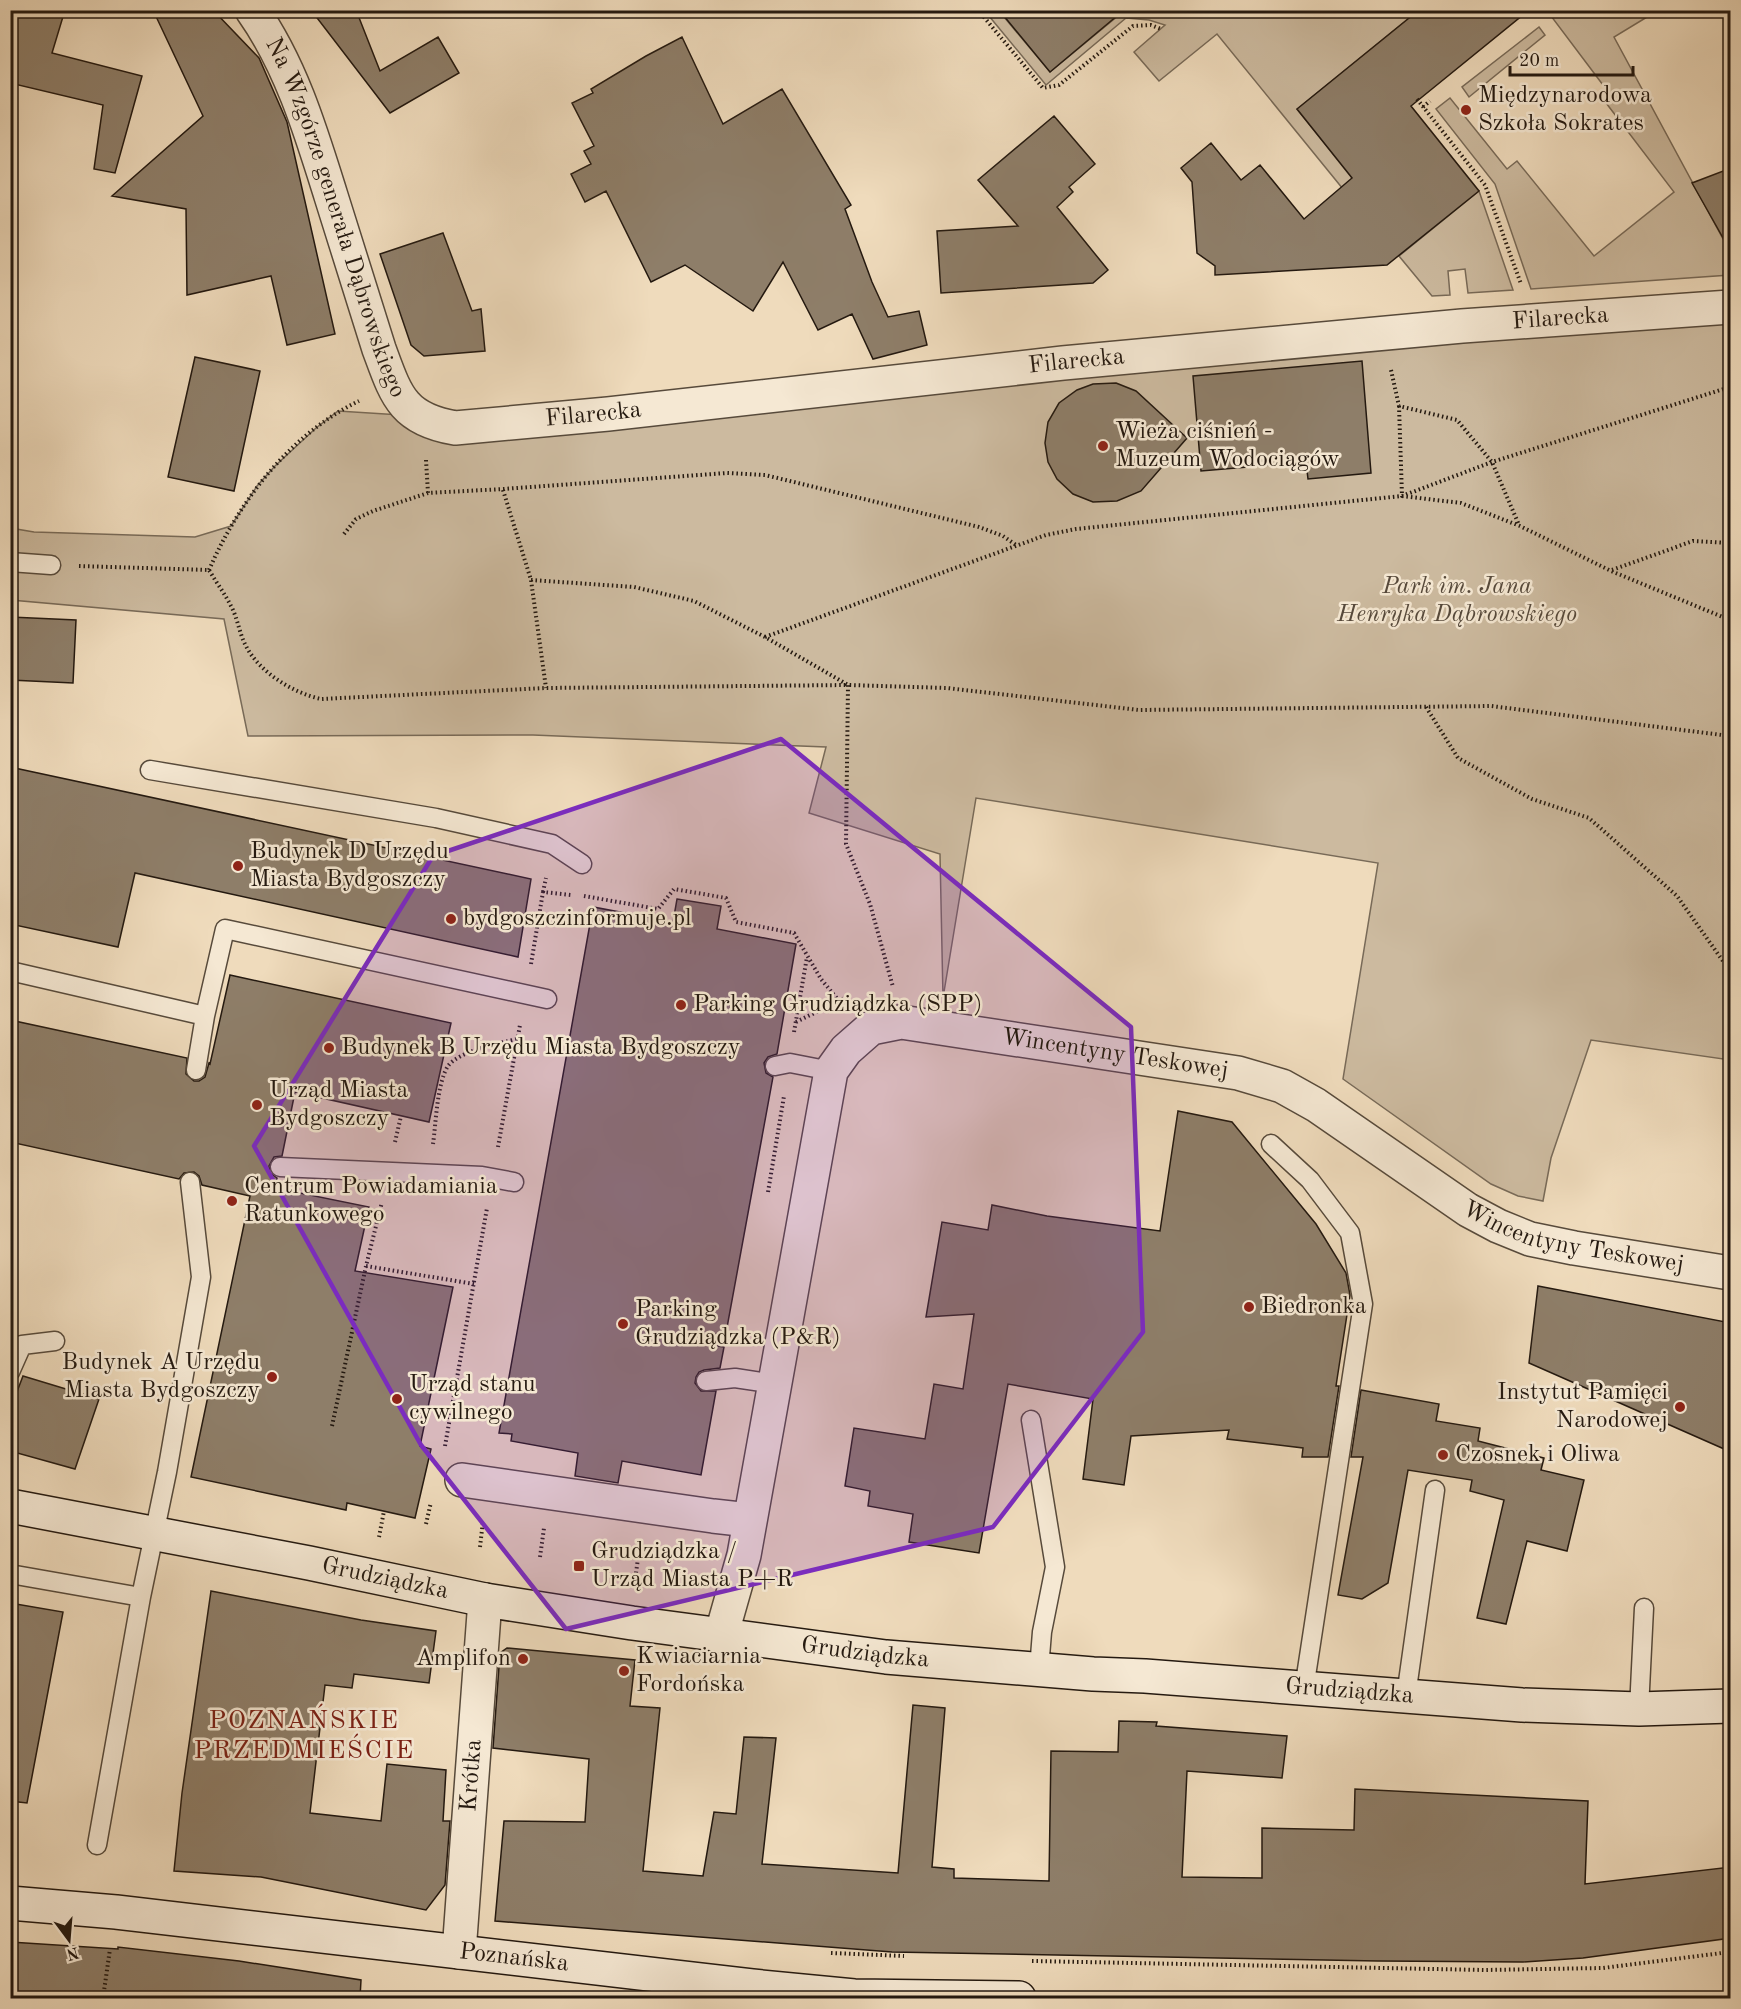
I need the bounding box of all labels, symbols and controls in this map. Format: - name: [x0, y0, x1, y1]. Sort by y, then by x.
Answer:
- street label: Na Wzgórze generała Dąbrowskiego: [260, 34, 410, 402]
- scale bar: [1510, 39, 1633, 77]
- text: 20 m: [1519, 52, 1559, 70]
- place label: Międzynarodowa Szkoła Sokrates: [1478, 84, 1652, 136]
- marker: Międzynarodowa Szkoła Sokrates: [1459, 103, 1473, 117]
- street label: Filarecka: [1511, 304, 1610, 334]
- street label: Filarecka: [1027, 345, 1126, 379]
- street label: Filarecka: [544, 398, 643, 432]
- place label: Wieża ciśnień - Muzeum Wodociągów: [1115, 420, 1340, 472]
- marker: Wieża ciśnień - Muzeum Wodociągów: [1096, 439, 1110, 453]
- park label: Park im. Jana Henryka Dąbrowskiego: [1336, 575, 1577, 627]
- place label: Budynek D Urzędu Miasta Bydgoszczy: [250, 840, 449, 892]
- marker: Budynek D Urzędu Miasta Bydgoszczy: [231, 859, 245, 873]
- place label: bydgoszczinformuje.pl: [463, 907, 692, 931]
- marker: bydgoszczinformuje.pl: [444, 912, 458, 926]
- place label: Parking Grudziądzka (SPP): [693, 993, 982, 1017]
- marker: Parking Grudziądzka (SPP): [674, 998, 688, 1012]
- street label: Wincentyny Teskowej: [1000, 1025, 1230, 1083]
- place label: Budynek B Urzędu Miasta Bydgoszczy: [341, 1036, 741, 1060]
- marker: Budynek B Urzędu Miasta Bydgoszczy: [322, 1041, 336, 1055]
- place label: Urząd Miasta Bydgoszczy: [269, 1079, 408, 1131]
- marker: Urząd Miasta Bydgoszczy: [250, 1098, 264, 1112]
- place label: Centrum Powiadamiania Ratunkowego: [244, 1175, 498, 1227]
- marker: Centrum Powiadamiania Ratunkowego: [225, 1194, 239, 1208]
- street label: Wincentyny Teskowej: [1458, 1197, 1686, 1277]
- place label: Biedronka: [1261, 1295, 1367, 1319]
- place label: Parking Grudziądzka (P&R): [635, 1298, 841, 1350]
- marker: Biedronka: [1242, 1300, 1256, 1314]
- marker: Parking Grudziądzka (P&R): [616, 1317, 630, 1331]
- place label: Budynek A Urzędu Miasta Bydgoszczy: [62, 1351, 260, 1403]
- marker: Budynek A Urzędu Miasta Bydgoszczy: [265, 1370, 279, 1384]
- place label: Urząd stanu cywilnego: [409, 1373, 536, 1425]
- place label: Instytut Pamięci Narodowej: [1497, 1381, 1668, 1433]
- marker: Urząd stanu cywilnego: [390, 1392, 404, 1406]
- marker: Instytut Pamięci Narodowej: [1673, 1400, 1687, 1414]
- place label: Czosnek i Oliwa: [1455, 1443, 1620, 1467]
- marker: Czosnek i Oliwa: [1436, 1448, 1450, 1462]
- place label: Grudziądzka / Urząd Miasta P+R: [591, 1540, 793, 1592]
- street label: Grudziądzka: [319, 1554, 451, 1604]
- marker: Grudziądzka / Urząd Miasta P+R: [572, 1559, 586, 1573]
- street label: Grudziądzka: [799, 1634, 930, 1673]
- place label: Kwiaciarnia Fordońska: [636, 1645, 761, 1697]
- place label: Amplifon: [415, 1647, 511, 1671]
- marker: Amplifon: [516, 1652, 530, 1666]
- marker: Kwiaciarnia Fordońska: [617, 1664, 631, 1678]
- street label: Grudziądzka: [1284, 1675, 1415, 1709]
- district label: POZNAŃSKIE PRZEDMIEŚCIE: [193, 1703, 415, 1764]
- street label: Krótka: [457, 1738, 487, 1813]
- north arrow: [39, 1910, 99, 1970]
- street label: Poznańska: [458, 1940, 570, 1977]
- text: N: [64, 1943, 81, 1962]

